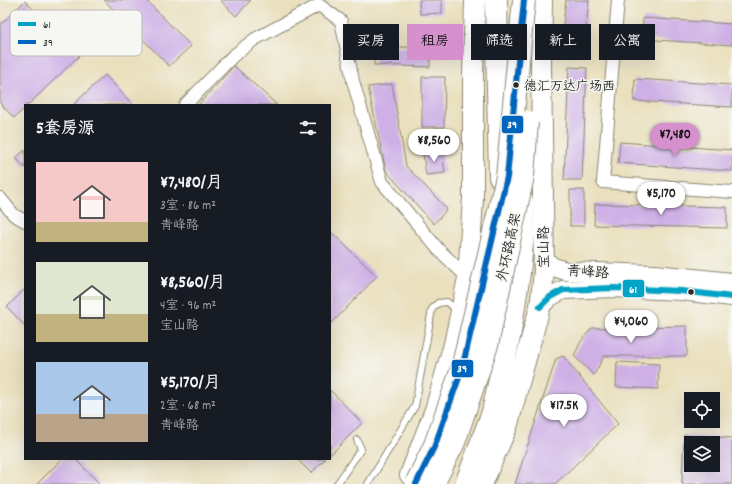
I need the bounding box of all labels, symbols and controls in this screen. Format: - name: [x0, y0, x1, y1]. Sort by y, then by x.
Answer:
- legend: [10, 10, 142, 56]
- text: 61: [43, 18, 51, 34]
- chip: 买房: [343, 24, 399, 60]
- chip: 租房: [407, 24, 463, 60]
- chip: 筛选: [471, 24, 527, 60]
- chip: 新上: [535, 24, 591, 60]
- chip: 公寓: [599, 24, 655, 60]
- text: 39: [43, 36, 53, 52]
- place label: 德汇万达广场西: [524, 78, 615, 97]
- marker: 德汇万达广场西: [511, 80, 521, 90]
- line badge: 39: [501, 115, 524, 134]
- icon: filters: [297, 117, 319, 139]
- text: 5套房源: [36, 118, 95, 142]
- text: 39: [507, 118, 517, 134]
- pin: ¥7,480: [642, 123, 708, 157]
- text: ¥7,480: [659, 126, 691, 145]
- pin: ¥8,560: [401, 129, 467, 163]
- text: ¥8,560: [417, 132, 451, 151]
- text: ¥7,480/月: [160, 172, 223, 196]
- icon: home: [68, 178, 116, 226]
- pin: ¥5,170: [628, 182, 694, 216]
- text: ¥5,170: [646, 185, 676, 204]
- text: 3室 · 86 m²: [160, 197, 216, 216]
- street label: 外环路高架: [493, 211, 527, 284]
- text: 青峰路: [160, 217, 199, 236]
- street label: 宝山路: [535, 226, 555, 268]
- street label: 青峰路: [566, 262, 610, 284]
- text: ¥8,560/月: [160, 272, 226, 296]
- icon: home: [68, 278, 116, 326]
- line badge: 61: [622, 279, 645, 298]
- text: 61: [629, 283, 637, 299]
- unlabelled marker: [686, 287, 696, 297]
- text: 4室 · 96 m²: [160, 297, 216, 316]
- pin: ¥4,060: [598, 310, 664, 344]
- text: ¥4,060: [614, 313, 648, 332]
- text: 宝山路: [160, 317, 199, 336]
- line badge: 39: [451, 359, 474, 378]
- text: 39: [457, 362, 467, 378]
- text: ¥5,170/月: [160, 372, 221, 396]
- icon: home: [68, 378, 116, 426]
- map controls: [684, 392, 720, 472]
- button: locate: [684, 392, 720, 428]
- pin: ¥17.5K: [531, 394, 597, 428]
- text: 2室 · 68 m²: [160, 397, 216, 416]
- text: ¥17.5K: [550, 397, 578, 416]
- text: 青峰路: [160, 417, 199, 436]
- button: layers: [684, 436, 720, 472]

